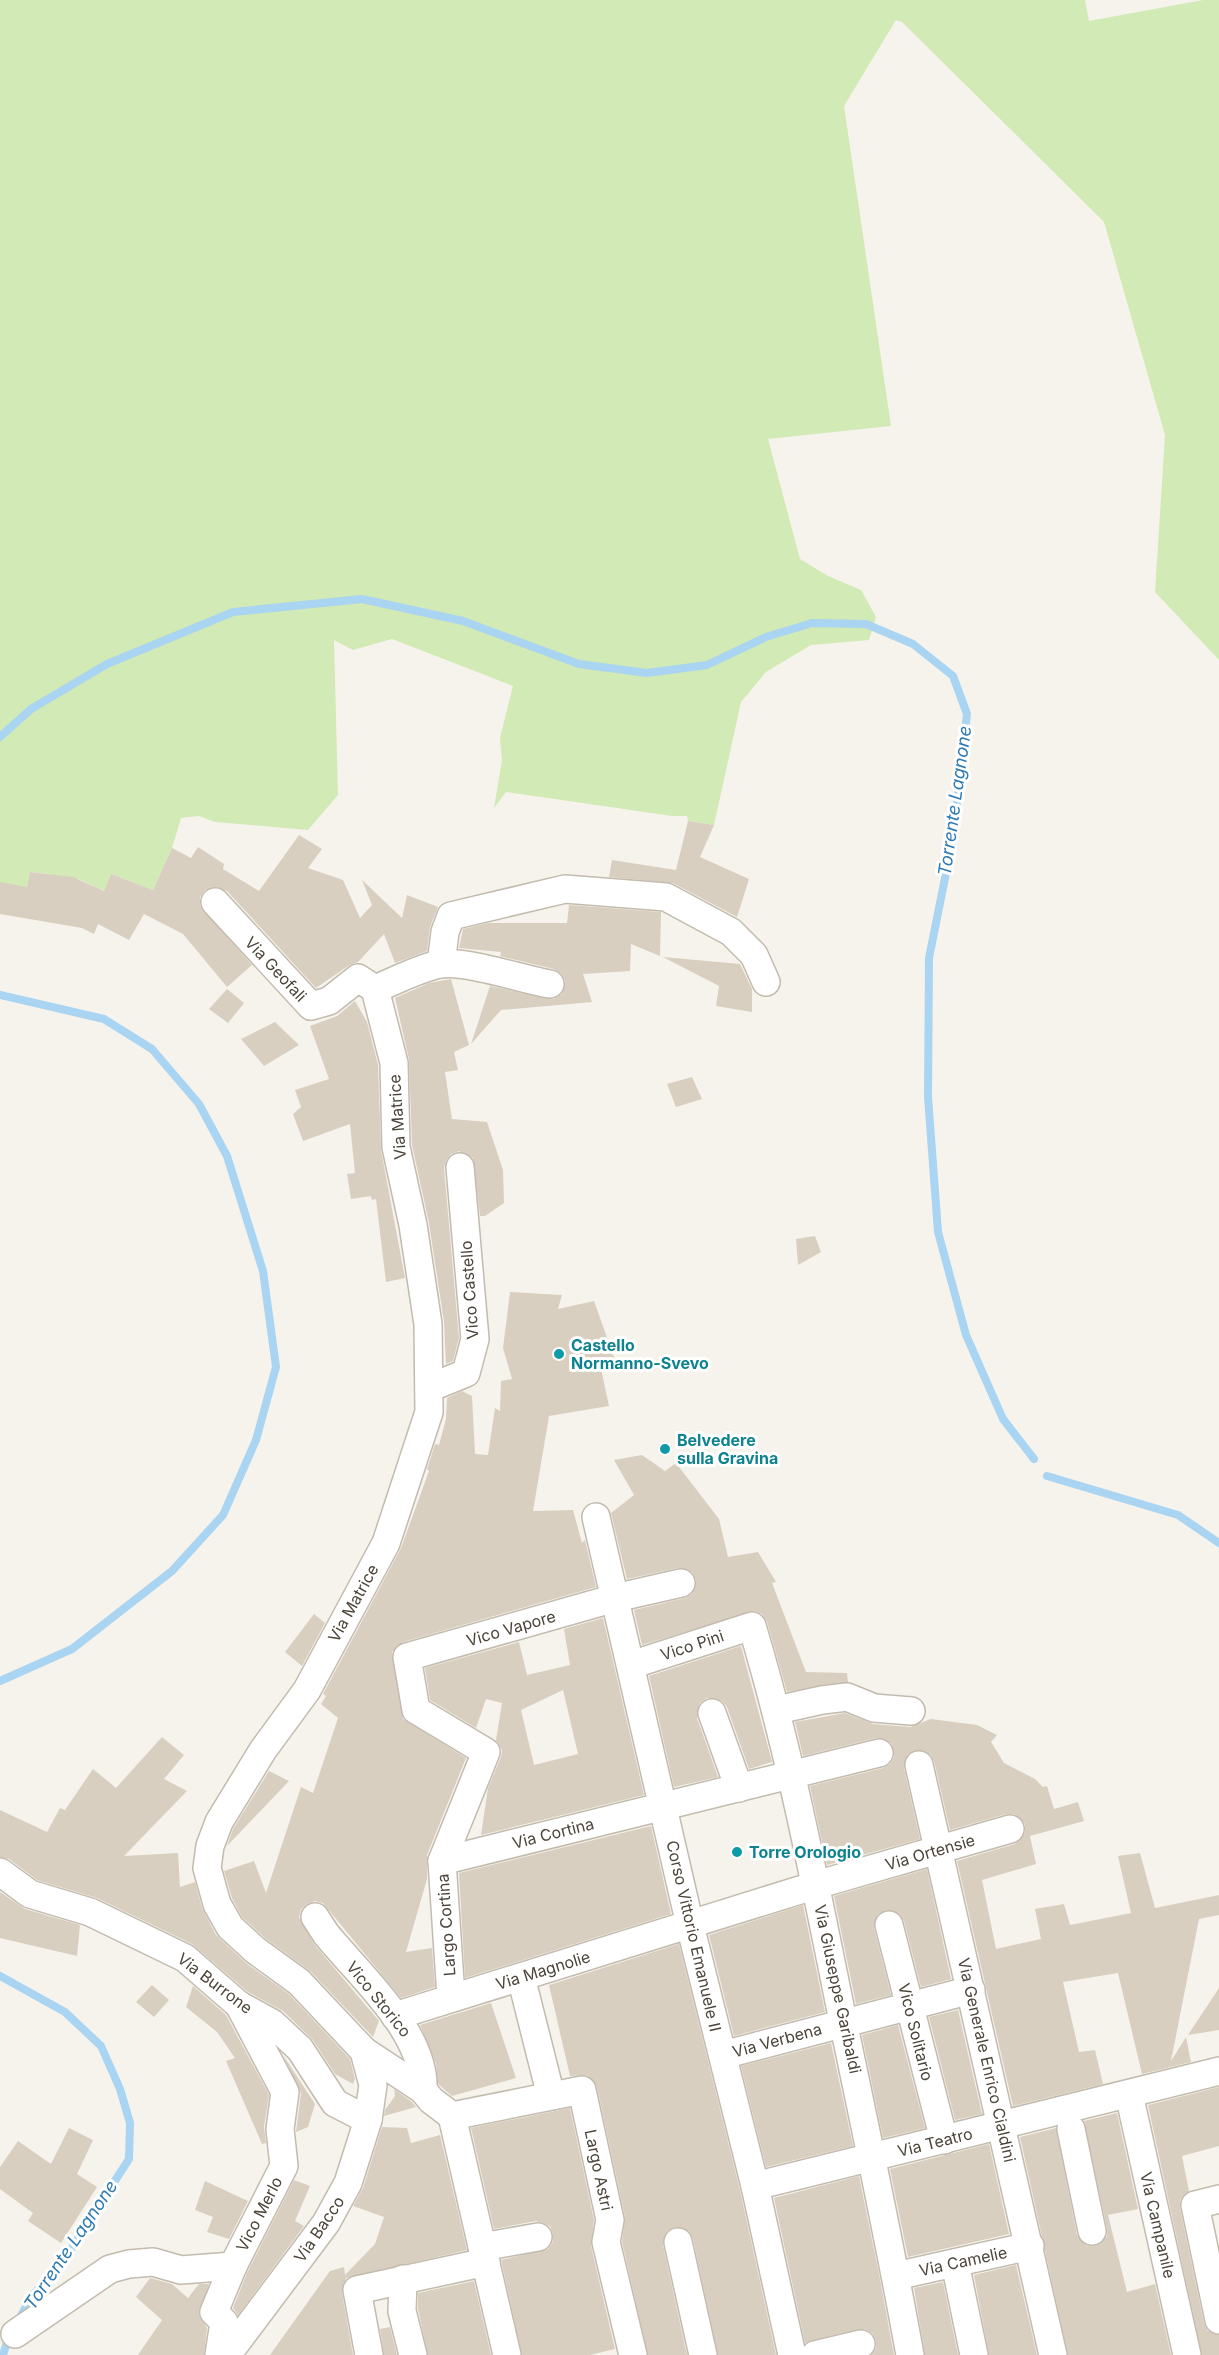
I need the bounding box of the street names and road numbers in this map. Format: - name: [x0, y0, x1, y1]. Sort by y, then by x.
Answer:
- street label: Via Geofali: [241, 932, 311, 1006]
- street label: Via Matrice: [384, 1074, 410, 1160]
- street label: Vico Castello: [456, 1240, 482, 1340]
- street label: Via Matrice: [323, 1561, 383, 1645]
- street label: Vico Vapore: [464, 1606, 558, 1650]
- street label: Vico Pini: [658, 1625, 726, 1665]
- street label: Via Cortina: [510, 1813, 596, 1853]
- street label: Via Ortensie: [883, 1830, 977, 1874]
- street label: Corso Vittorio Emanuele II: [662, 1838, 726, 2034]
- street label: Largo Cortina: [432, 1873, 460, 1977]
- street label: Via Giuseppe Garibaldi: [810, 1903, 866, 2075]
- street label: Via Magnolie: [493, 1946, 593, 1994]
- street label: Via Burrone: [174, 1948, 256, 2018]
- street label: Via Generale Enrico Cialdini: [954, 1956, 1020, 2164]
- street label: Vico Storico: [342, 1957, 416, 2041]
- street label: Vico Solitario: [894, 1981, 938, 2083]
- street label: Via Verbena: [730, 2018, 824, 2062]
- street label: Via Teatro: [895, 2123, 975, 2161]
- street label: Largo Astri: [581, 2128, 617, 2212]
- street label: Via Campanile: [1136, 2170, 1180, 2280]
- street label: Vico Merlo: [232, 2173, 286, 2255]
- street label: Via Bacco: [290, 2192, 348, 2266]
- street label: Via Camelie: [917, 2242, 1009, 2280]

